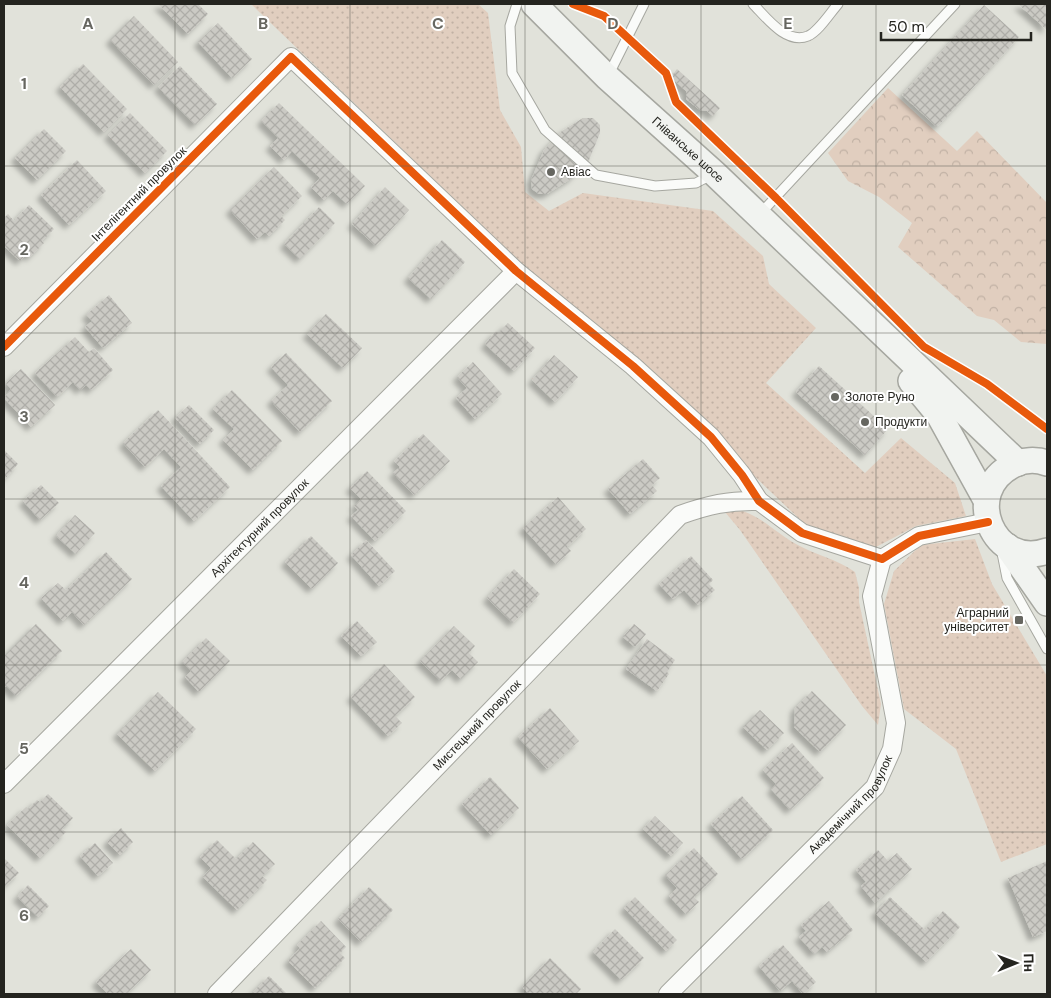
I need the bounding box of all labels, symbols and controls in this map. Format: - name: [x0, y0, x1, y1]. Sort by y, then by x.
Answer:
- scale bar: [881, 10, 1031, 42]
- text: A: [82, 13, 94, 34]
- text: B: [258, 13, 268, 34]
- text: C: [432, 13, 444, 34]
- text: D: [607, 13, 619, 34]
- text: E: [783, 13, 793, 34]
- text: 50 m: [888, 17, 925, 37]
- text: 1: [21, 73, 27, 94]
- street label: Гніванське шосе: [649, 113, 727, 186]
- street label: Інтелігентний провулок: [88, 143, 190, 245]
- place label: Авіас: [561, 164, 591, 180]
- marker: Авіас: [545, 166, 557, 178]
- text: 2: [19, 239, 29, 260]
- place label: Золоте Руно: [845, 389, 915, 405]
- marker: Золоте Руно: [829, 391, 841, 403]
- text: 3: [19, 406, 29, 427]
- place label: Продукти: [875, 414, 927, 430]
- marker: Продукти: [859, 416, 871, 428]
- street label: Архітектурний провулок: [207, 475, 313, 580]
- text: 4: [19, 572, 29, 593]
- place label: Аграрний університет: [944, 605, 1010, 635]
- marker: Аграрний університет: [1013, 614, 1025, 626]
- street label: Мистецький провулок: [429, 676, 525, 774]
- text: 5: [19, 738, 29, 759]
- street label: Академічний провулок: [805, 752, 896, 857]
- text: 6: [19, 905, 29, 926]
- north arrow: [991, 938, 1041, 988]
- text: Пн: [1020, 953, 1038, 972]

